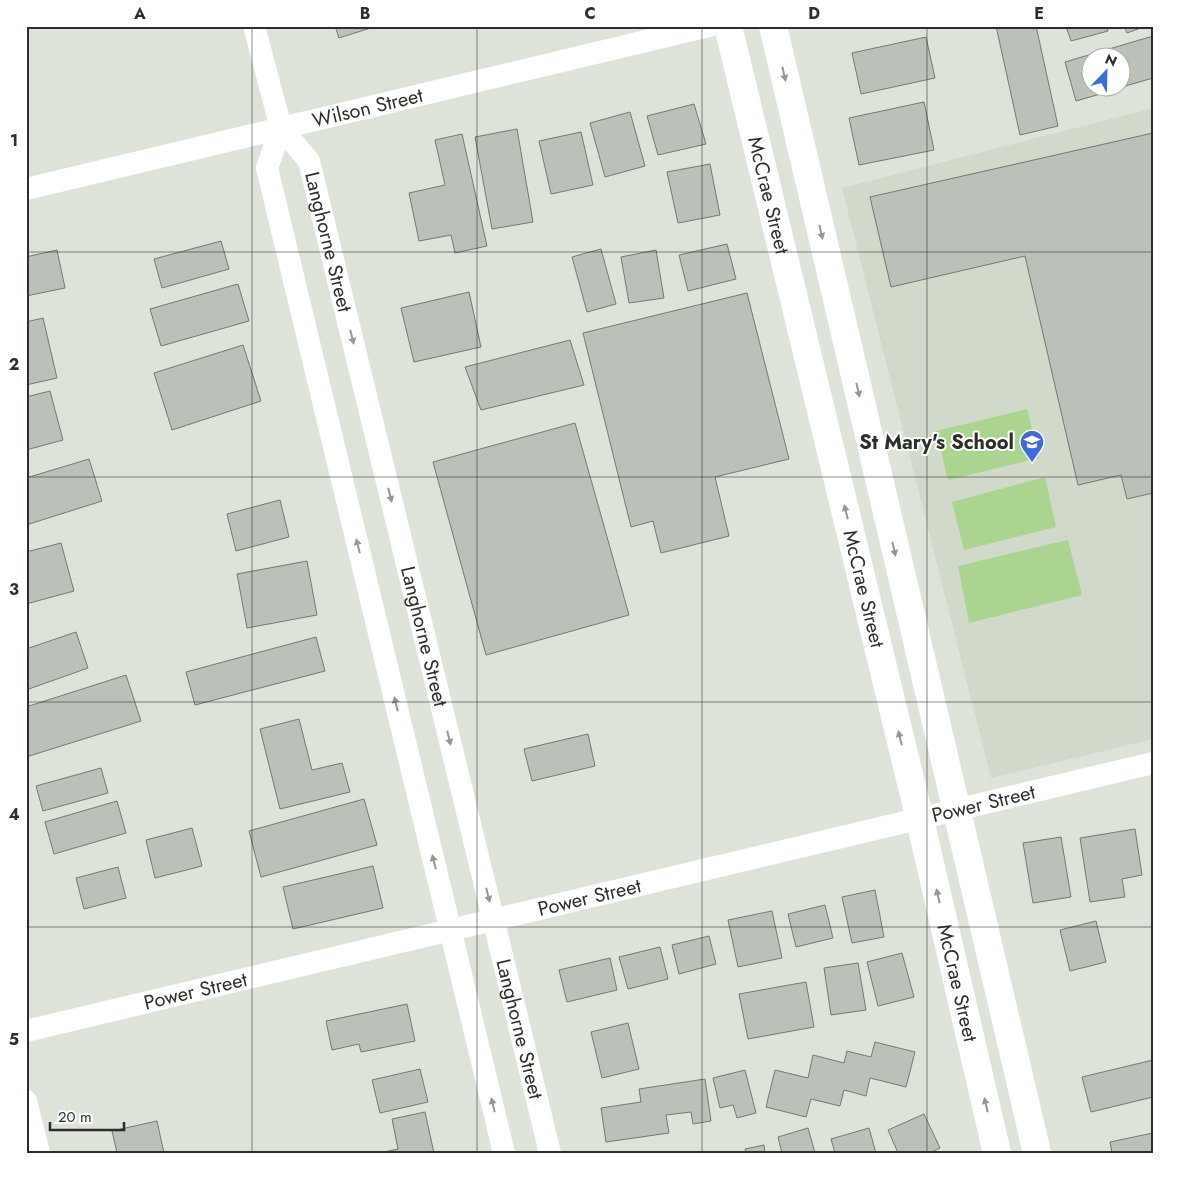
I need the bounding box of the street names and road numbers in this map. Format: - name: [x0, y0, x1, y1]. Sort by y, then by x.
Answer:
- street label: Wilson Street: [309, 80, 426, 135]
- street label: McCrae Street: [741, 133, 797, 257]
- street label: Langhorne Street: [298, 169, 360, 315]
- street label: McCrae Street: [836, 527, 892, 651]
- street label: Langhorne Street: [393, 563, 456, 710]
- street label: Power Street: [929, 777, 1038, 830]
- street label: Power Street: [535, 871, 644, 923]
- street label: McCrae Street: [930, 921, 985, 1045]
- street label: Langhorne Street: [489, 956, 551, 1102]
- street label: Power Street: [141, 964, 250, 1017]

